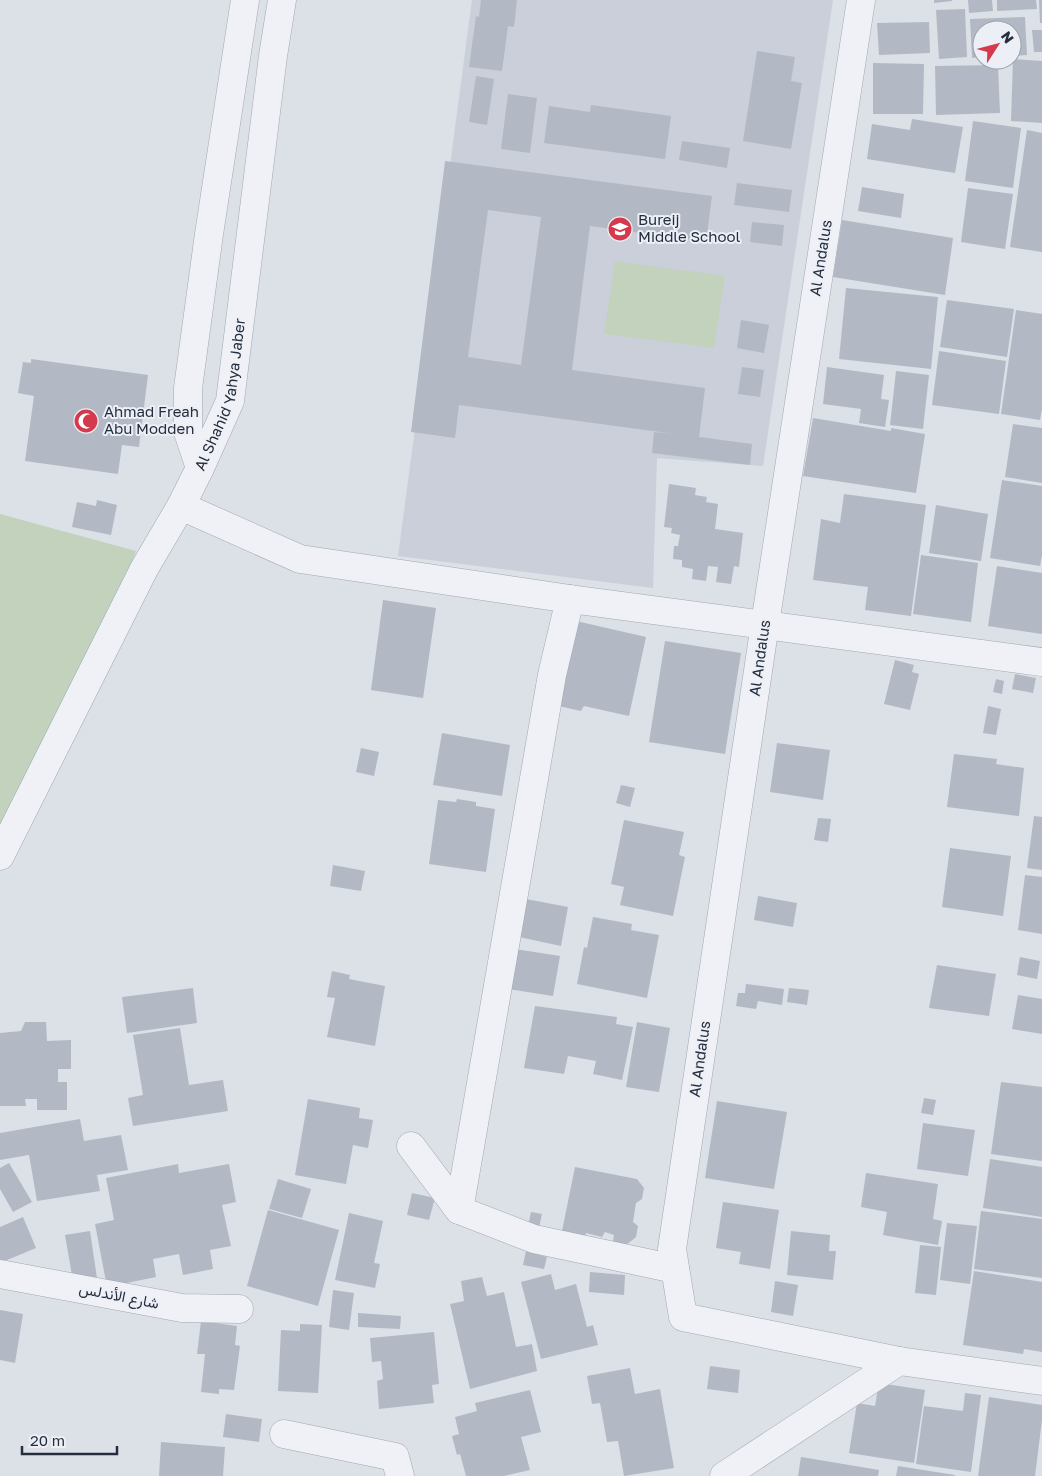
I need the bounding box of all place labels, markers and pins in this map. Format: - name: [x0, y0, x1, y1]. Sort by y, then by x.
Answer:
- place label: Bureij Middle School: [638, 210, 740, 245]
- school or university icon: Bureij Middle School: [607, 216, 633, 242]
- place label: Ahmad Freah Abu Modden: [104, 402, 199, 437]
- mosque icon: Ahmad Freah Abu Modden: [73, 408, 99, 434]

